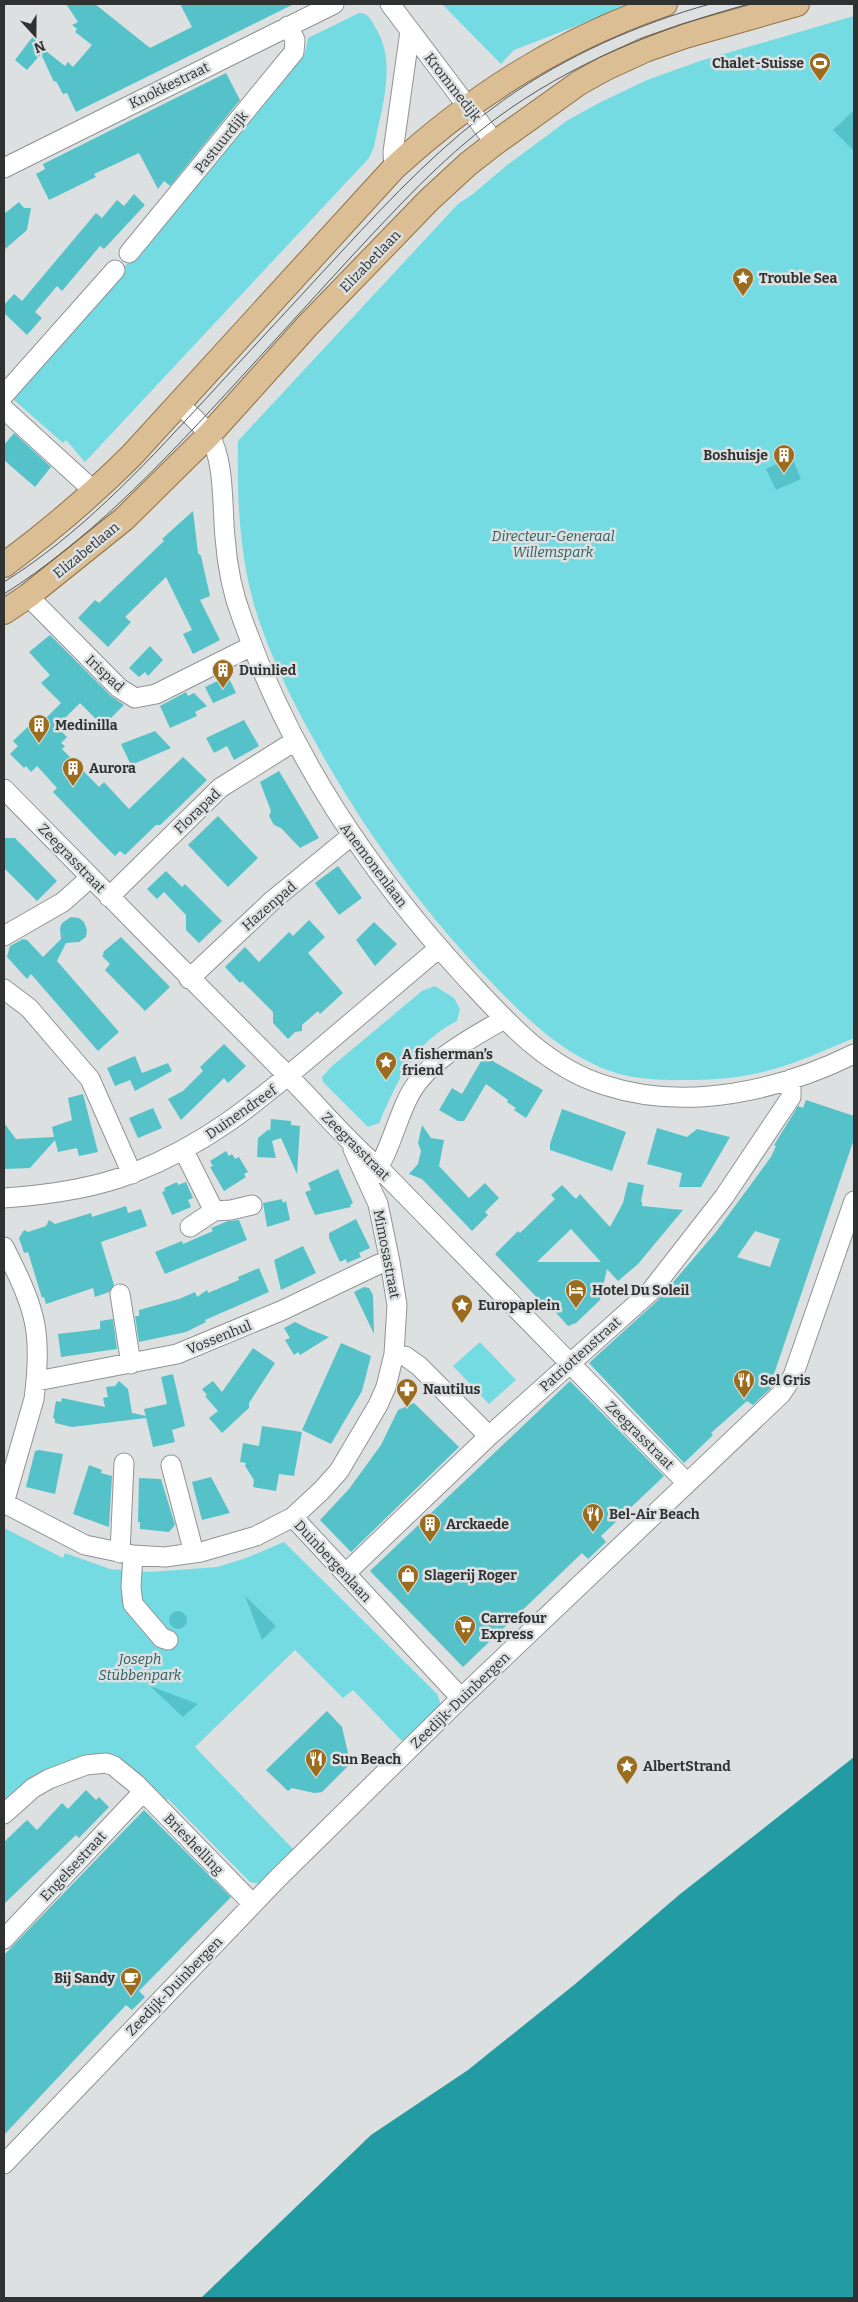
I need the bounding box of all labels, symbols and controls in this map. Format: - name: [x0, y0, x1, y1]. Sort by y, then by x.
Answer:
- north arrow: [10, 10, 60, 60]
- text: N: [31, 37, 48, 57]
- street label: Krommedijk: [421, 50, 485, 125]
- sports icon: Chalet-Suisse: [808, 51, 832, 82]
- place label: Chalet-Suisse: [712, 55, 804, 72]
- street label: Knokkestraat: [126, 59, 212, 112]
- street label: Pastuurdijk: [191, 108, 252, 177]
- street label: Elizabetlaan: [336, 227, 404, 296]
- place icon: Trouble Sea: [731, 266, 755, 297]
- place label: Trouble Sea: [759, 270, 837, 287]
- building icon: Boshuisje: [772, 443, 796, 474]
- place label: Boshuisje: [703, 447, 768, 464]
- street label: Elizabetlaan: [50, 519, 123, 582]
- park label: Directeur-Generaal Willemspark: [492, 528, 615, 561]
- street label: Irispad: [82, 651, 127, 695]
- building icon: Duinlied: [211, 658, 235, 689]
- place label: Duinlied: [239, 662, 297, 679]
- building icon: Medinilla: [27, 713, 51, 744]
- place label: Medinilla: [55, 717, 118, 734]
- building icon: Aurora: [61, 756, 85, 787]
- place label: Aurora: [89, 760, 136, 777]
- street label: Florapad: [171, 785, 224, 837]
- street label: Zeegrasstraat: [34, 820, 109, 896]
- street label: Anemonenlaan: [336, 820, 411, 911]
- street label: Hazenpad: [239, 878, 300, 934]
- place label: A fisherman’s friend: [402, 1046, 493, 1079]
- place icon: A fisherman’s friend: [374, 1050, 398, 1081]
- street label: Duinendreef: [203, 1081, 281, 1143]
- street label: Zeegrasstraat: [318, 1109, 393, 1184]
- street label: Mimosastraat: [370, 1208, 403, 1300]
- hotel icon: Hotel Du Soleil: [564, 1278, 588, 1309]
- place label: Hotel Du Soleil: [592, 1282, 690, 1299]
- place icon: Europaplein: [450, 1293, 474, 1324]
- place label: Europaplein: [478, 1297, 560, 1314]
- street label: Patriottenstraat: [536, 1313, 624, 1395]
- street label: Vossenhul: [184, 1317, 254, 1358]
- restaurant icon: Sel Gris: [732, 1368, 756, 1399]
- place label: Sel Gris: [760, 1372, 811, 1389]
- pharmacy icon: Nautilus: [395, 1377, 419, 1408]
- place label: Nautilus: [423, 1381, 480, 1398]
- street label: Zeegrasstraat: [602, 1398, 677, 1473]
- restaurant icon: Bel-Air Beach: [581, 1502, 605, 1533]
- place label: Bel-Air Beach: [609, 1506, 700, 1523]
- building icon: Arckaede: [418, 1512, 442, 1543]
- place label: Arckaede: [446, 1516, 509, 1533]
- street label: Duinbergenlaan: [290, 1517, 375, 1606]
- shop icon: Slagerij Roger: [396, 1563, 420, 1594]
- place label: Slagerij Roger: [424, 1567, 517, 1584]
- place label: Carrefour Express: [481, 1610, 547, 1643]
- supermarket icon: Carrefour Express: [453, 1614, 477, 1645]
- street label: Zeedijk-Duinbergen: [407, 1649, 514, 1752]
- park label: Joseph Stübbenpark: [99, 1651, 182, 1684]
- restaurant icon: Sun Beach: [304, 1747, 328, 1778]
- place label: Sun Beach: [332, 1751, 401, 1768]
- place icon: AlbertStrand: [615, 1754, 639, 1785]
- place label: AlbertStrand: [643, 1758, 731, 1775]
- street label: Brieshelling: [160, 1810, 227, 1879]
- street label: Engelsestraat: [37, 1828, 110, 1905]
- street label: Zeedijk-Duinbergen: [123, 1933, 226, 2039]
- cafe icon: Bij Sandy: [119, 1966, 143, 1997]
- place label: Bij Sandy: [54, 1970, 115, 1987]

